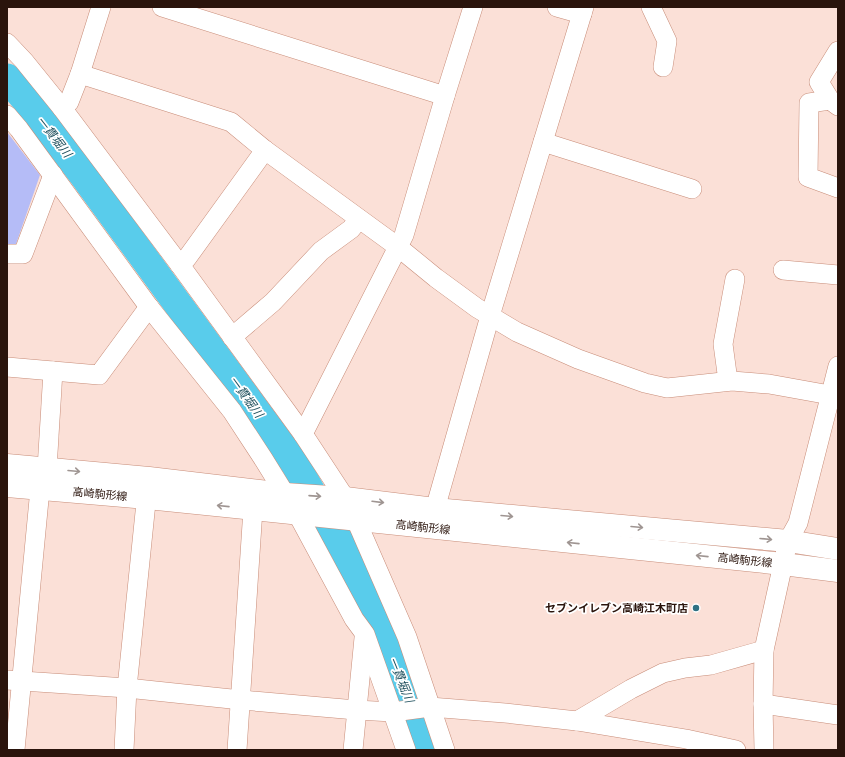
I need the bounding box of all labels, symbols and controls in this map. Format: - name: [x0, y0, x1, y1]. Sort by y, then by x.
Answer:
- water label: 一貫堀川: [34, 113, 76, 162]
- water label: 一貫堀川: [226, 373, 268, 422]
- one-way arrow: [67, 468, 80, 475]
- street label: 高崎駒形線: [72, 485, 128, 503]
- one-way arrow: [308, 492, 321, 499]
- one-way arrow: [371, 498, 384, 506]
- one-way arrow: [217, 502, 230, 510]
- one-way arrow: [500, 512, 513, 519]
- street label: 高崎駒形線: [395, 517, 451, 537]
- one-way arrow: [630, 524, 643, 531]
- one-way arrow: [759, 535, 772, 543]
- one-way arrow: [567, 539, 580, 546]
- street label: 高崎駒形線: [717, 550, 773, 570]
- one-way arrow: [696, 552, 709, 560]
- place label: セブンイレブン高崎江木町店: [545, 601, 688, 615]
- marker: セブンイレブン高崎江木町店: [691, 603, 701, 613]
- water label: 一貫堀川: [386, 655, 418, 707]

